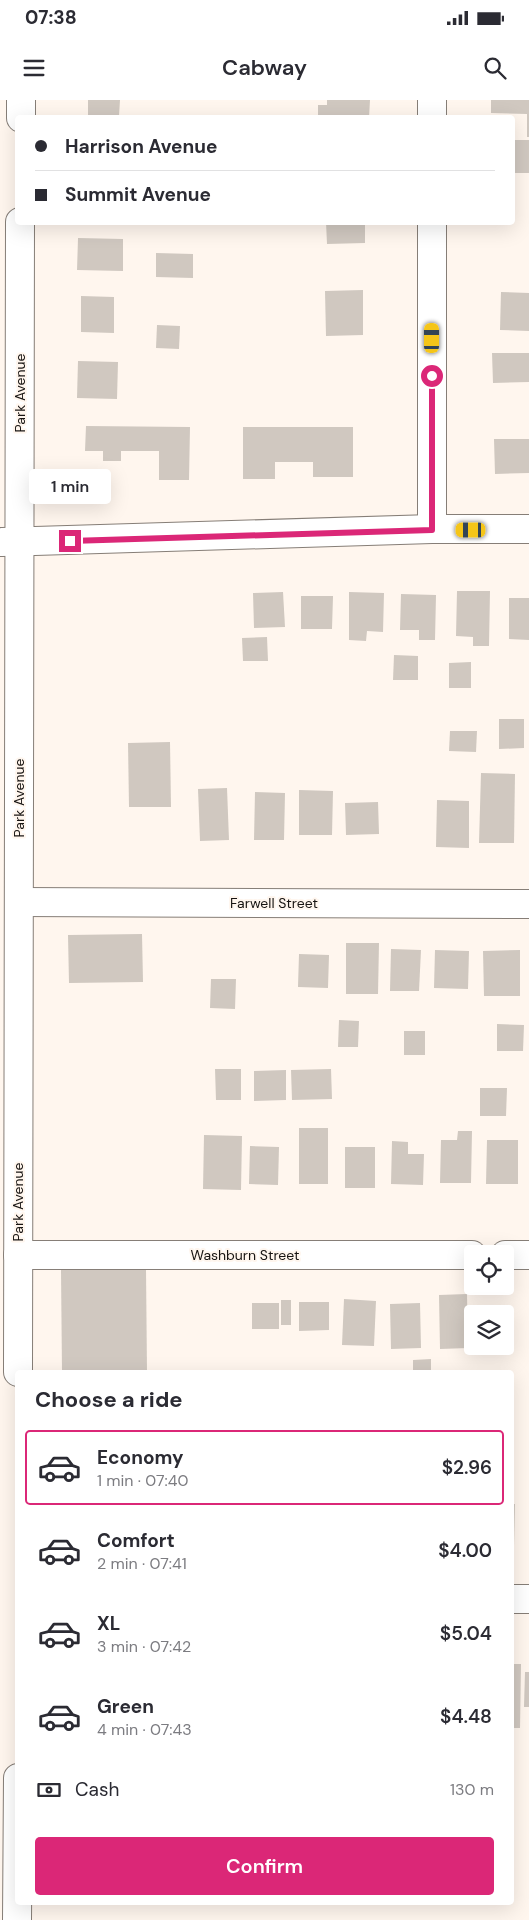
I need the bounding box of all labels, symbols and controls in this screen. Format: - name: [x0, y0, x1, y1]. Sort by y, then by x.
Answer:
- text: 07:38: [25, 5, 77, 30]
- text: Cabway: [222, 53, 307, 82]
- icon: menu: [20, 54, 48, 82]
- icon: search: [481, 54, 509, 82]
- text: Harrison Avenue: [65, 134, 217, 159]
- text: Summit Avenue: [65, 182, 211, 207]
- car: [424, 323, 439, 353]
- street label: Park Avenue: [11, 353, 29, 432]
- route start: [421, 365, 443, 387]
- callout: 1 min: [29, 468, 111, 504]
- text: 1 min: [51, 476, 89, 497]
- car: [456, 523, 486, 538]
- route end: [59, 530, 81, 552]
- street label: Park Avenue: [10, 758, 28, 837]
- street label: Farwell Street: [230, 894, 318, 912]
- street label: Park Avenue: [9, 1162, 27, 1241]
- map controls: [464, 1245, 514, 1355]
- button: locate: [464, 1245, 514, 1295]
- street label: Washburn Street: [191, 1246, 299, 1264]
- button: layers: [464, 1305, 514, 1355]
- text: Choose a ride: [35, 1385, 183, 1414]
- icon: car: [37, 1445, 82, 1490]
- text: Economy: [97, 1445, 184, 1470]
- text: $2.96: [442, 1455, 492, 1480]
- text: 1 min · 07:40: [97, 1470, 188, 1491]
- icon: car: [37, 1528, 82, 1573]
- text: Comfort: [97, 1528, 175, 1553]
- text: $4.00: [438, 1538, 492, 1563]
- text: 2 min · 07:41: [97, 1553, 187, 1574]
- icon: car: [37, 1611, 82, 1656]
- text: XL: [97, 1611, 120, 1636]
- text: $5.04: [440, 1621, 492, 1646]
- text: 3 min · 07:42: [97, 1636, 191, 1657]
- icon: car: [37, 1694, 82, 1739]
- text: Green: [97, 1694, 154, 1719]
- text: $4.48: [440, 1704, 492, 1729]
- text: 4 min · 07:43: [97, 1719, 192, 1740]
- icon: cash: [35, 1776, 63, 1804]
- text: Cash: [75, 1777, 119, 1802]
- text: 130 m: [450, 1779, 494, 1800]
- button: Confirm: [35, 1837, 494, 1895]

